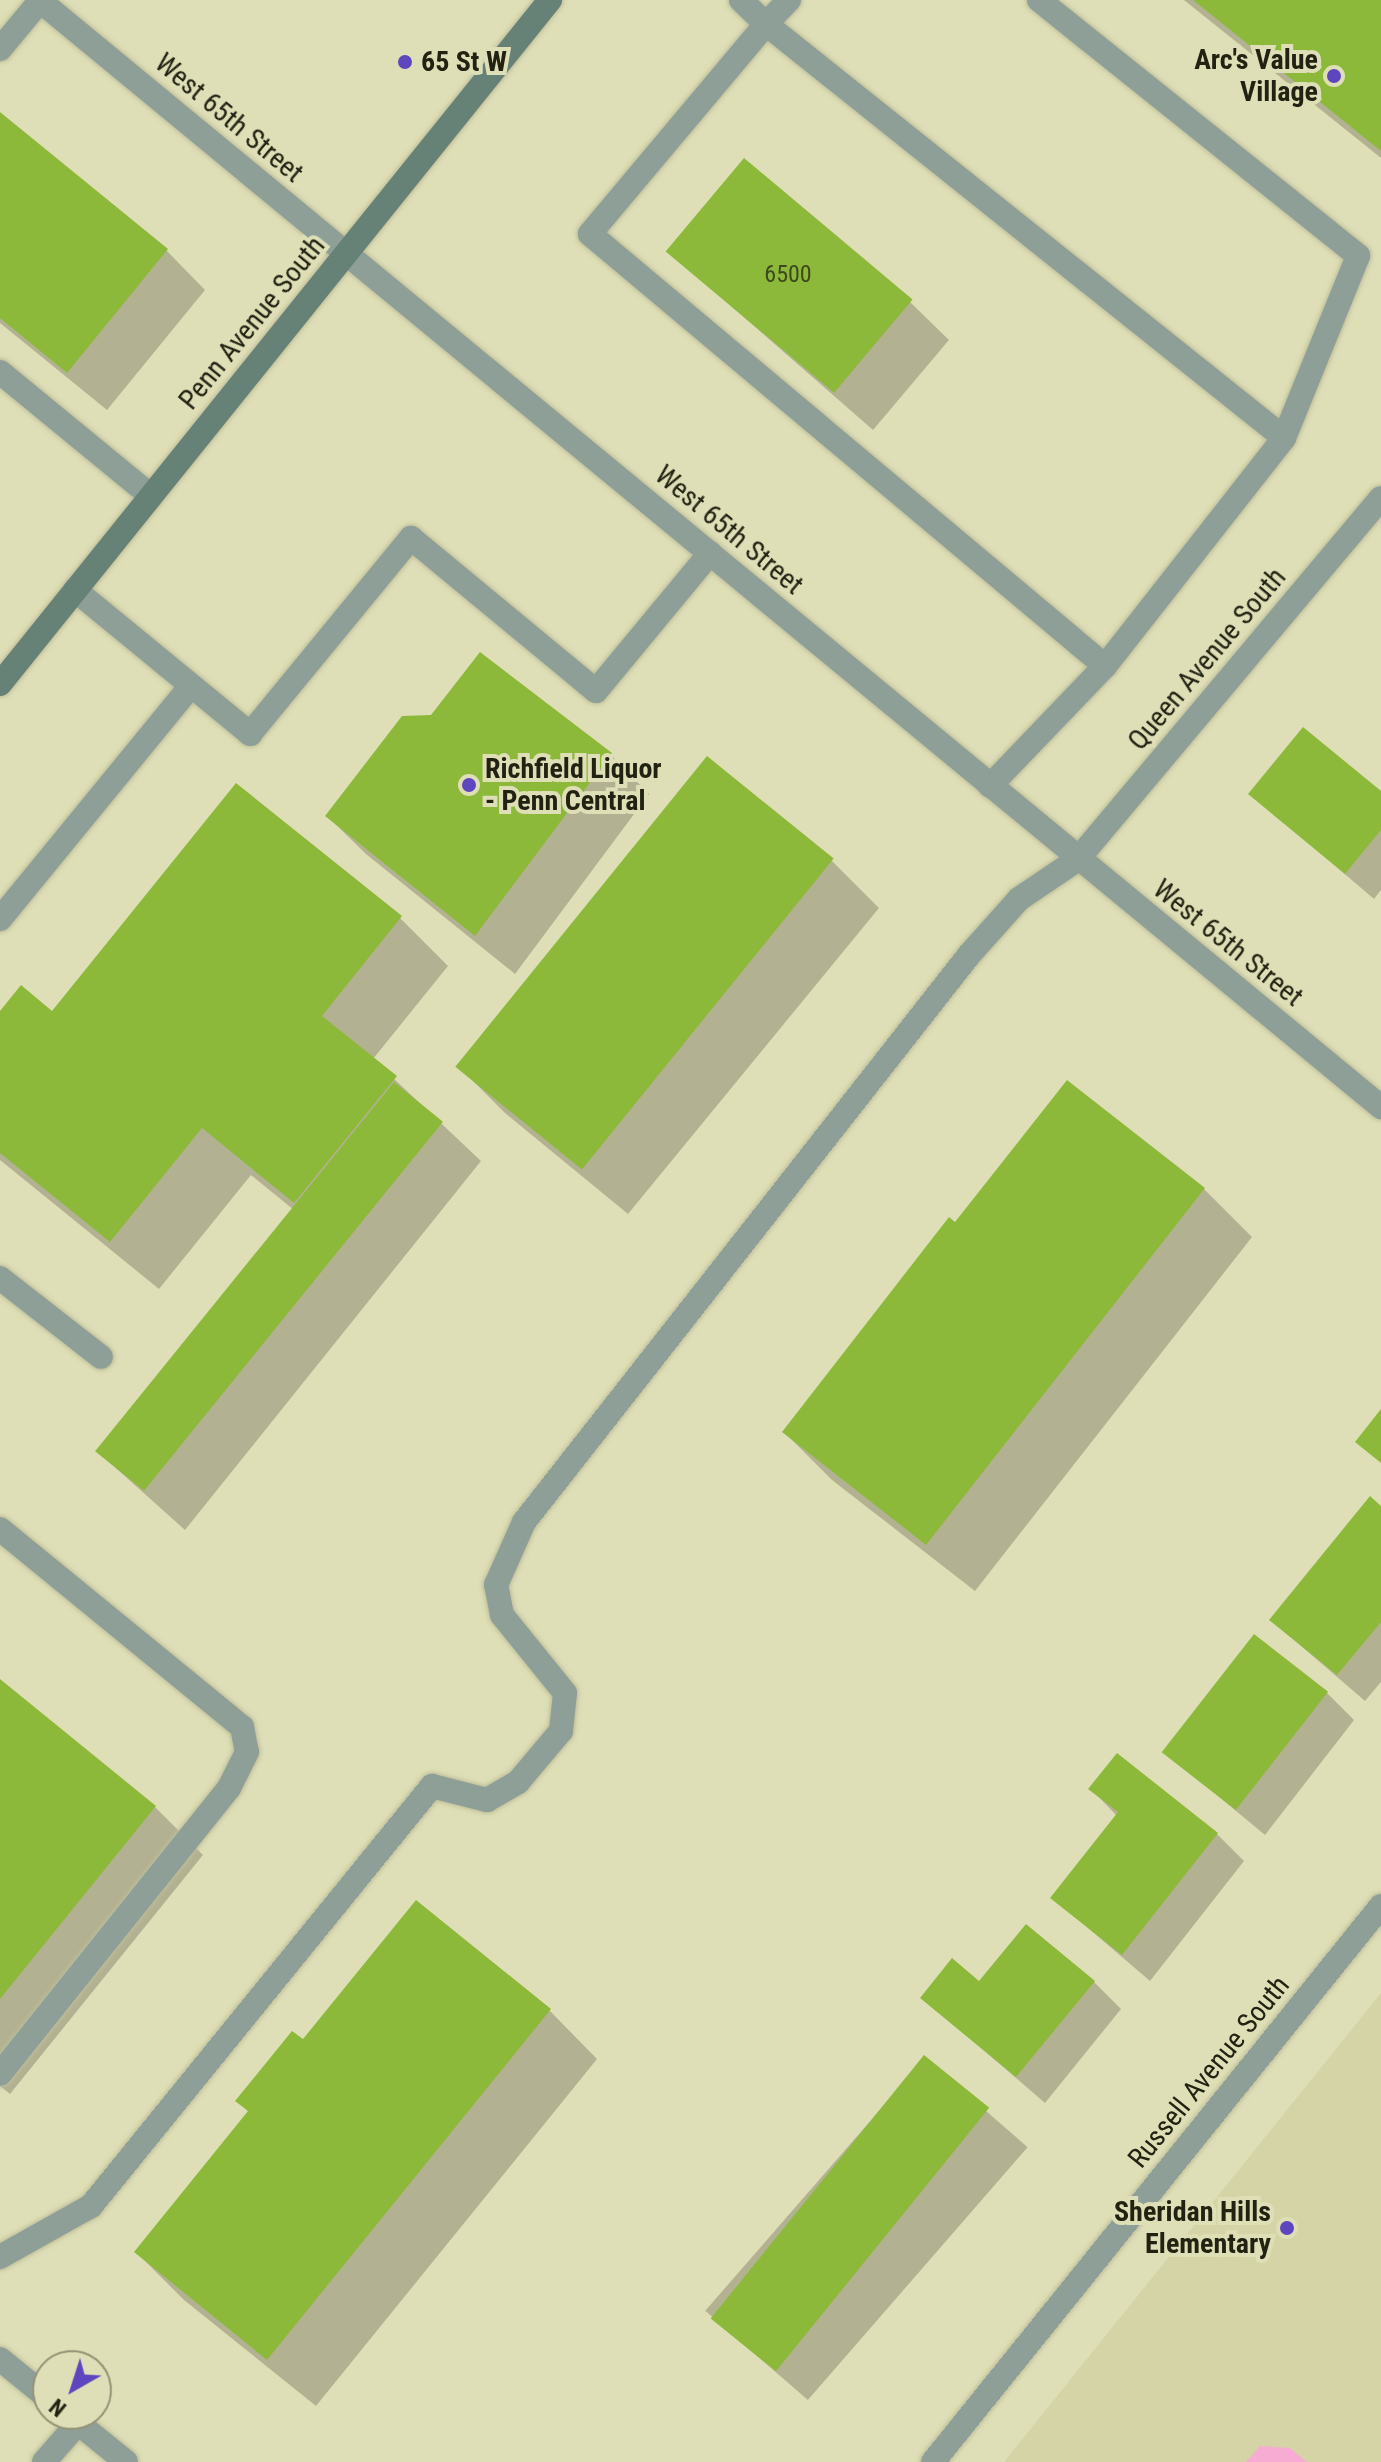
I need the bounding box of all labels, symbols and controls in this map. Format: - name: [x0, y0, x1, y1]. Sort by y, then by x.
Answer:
- place label: Arc's Value Village: [1194, 43, 1318, 109]
- place label: 65 St W: [421, 45, 507, 79]
- street label: West 65th Street: [148, 46, 310, 190]
- marker: 65 St W: [396, 53, 414, 71]
- marker: Arc's Value Village: [1325, 67, 1343, 85]
- street label: Penn Avenue South: [172, 230, 332, 416]
- house number: 6500: [764, 261, 812, 289]
- street label: West 65th Street: [648, 458, 810, 602]
- street label: Queen Avenue South: [1121, 561, 1293, 757]
- place label: Richfield Liquor - Penn Central: [485, 752, 662, 818]
- marker: Richfield Liquor - Penn Central: [460, 776, 478, 794]
- street label: West 65th Street: [1146, 872, 1310, 1014]
- street label: Russell Avenue South: [1121, 1969, 1297, 2175]
- place label: Sheridan Hills Elementary: [1114, 2195, 1271, 2261]
- marker: Sheridan Hills Elementary: [1278, 2219, 1296, 2237]
- north arrow: [32, 2350, 112, 2430]
- text: N: [45, 2394, 71, 2421]

